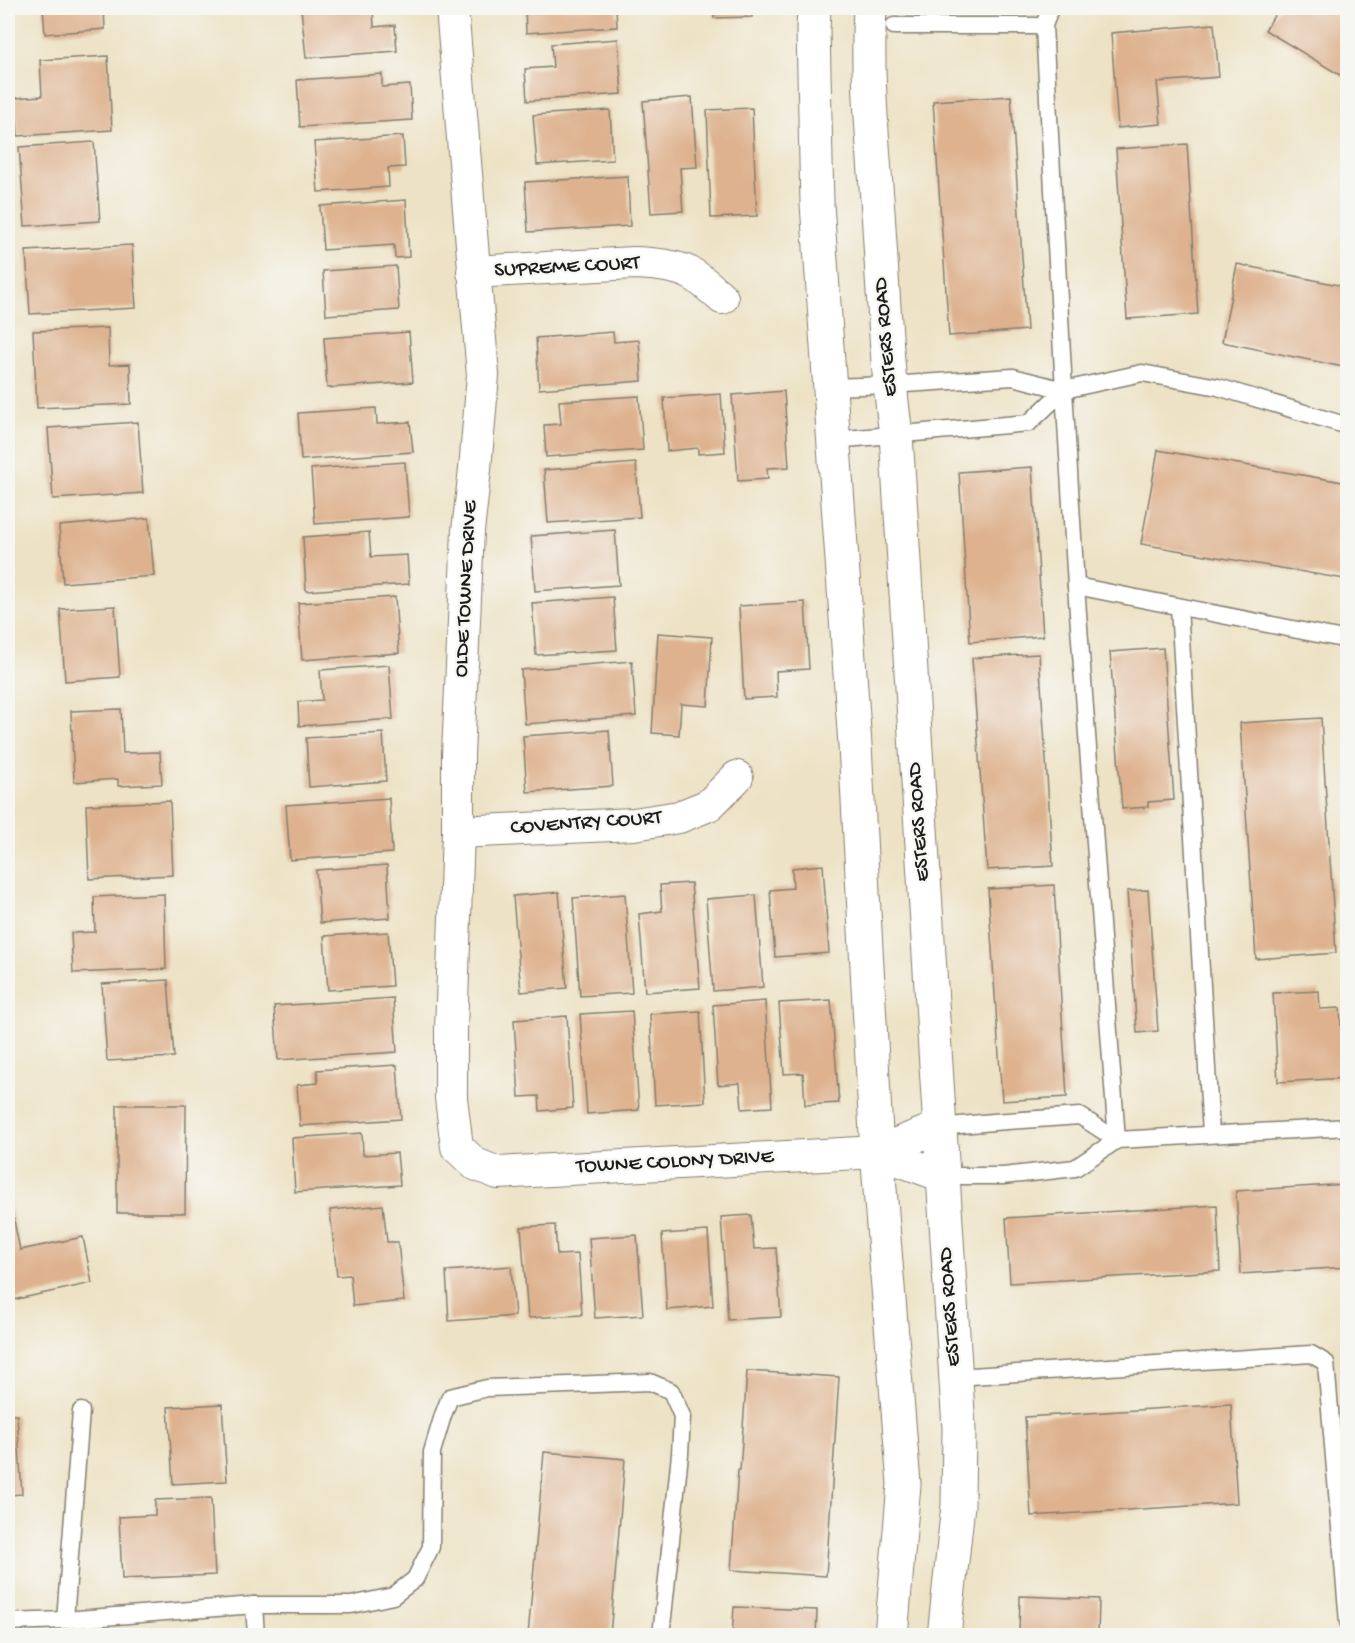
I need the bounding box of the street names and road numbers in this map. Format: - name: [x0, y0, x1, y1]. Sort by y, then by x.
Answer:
- street label: SUPREME COURT: [494, 252, 641, 284]
- street label: ESTERS ROAD: [869, 276, 905, 398]
- street label: OLDE TOWNE DRIVE: [450, 499, 484, 678]
- street label: ESTERS ROAD: [903, 761, 937, 882]
- street label: COVENTRY COURT: [510, 806, 663, 842]
- street label: TOWNE COLONY DRIVE: [575, 1145, 775, 1181]
- street label: ESTERS ROAD: [934, 1246, 968, 1367]

